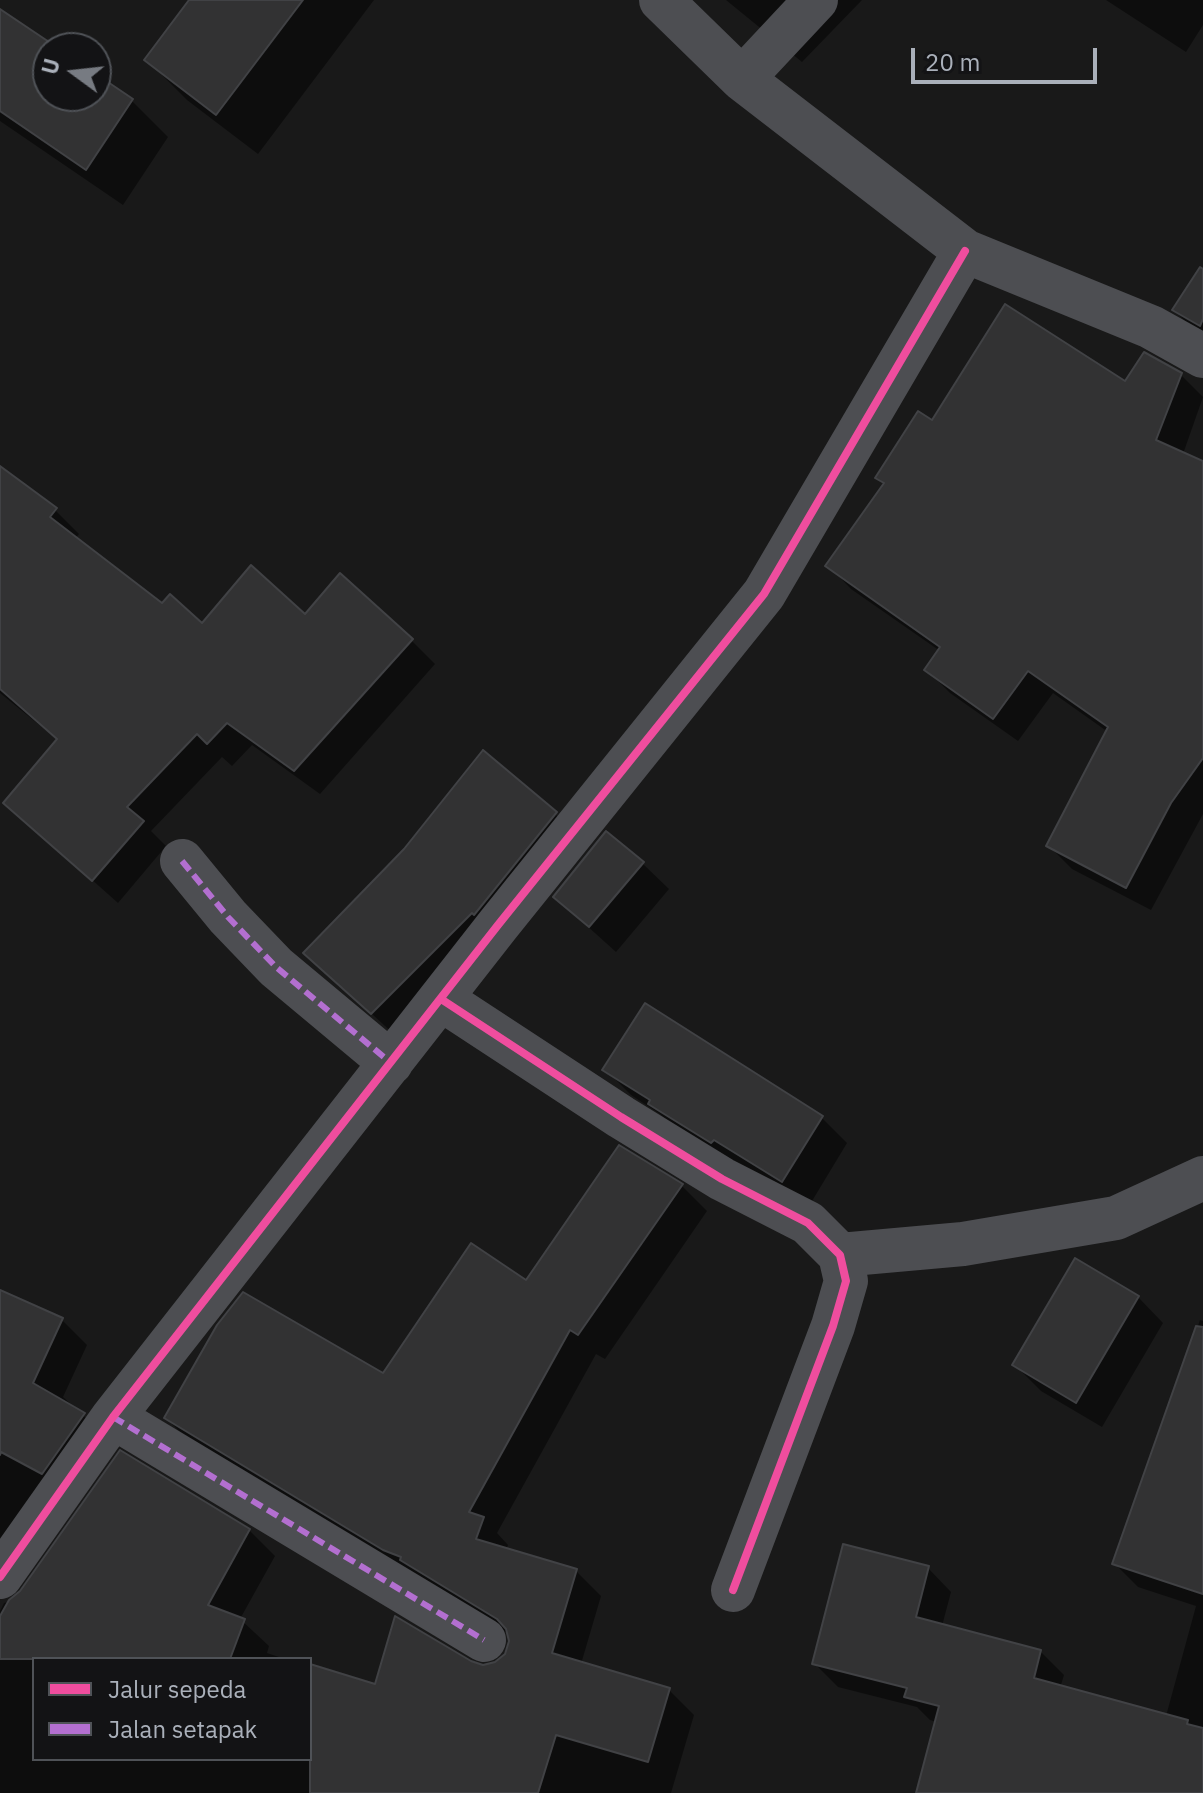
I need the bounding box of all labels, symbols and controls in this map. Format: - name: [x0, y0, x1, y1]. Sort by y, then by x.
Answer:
- north arrow: [32, 32, 112, 112]
- scale bar: [915, 32, 1101, 82]
- text: 20 m: [925, 46, 980, 78]
- text: U: [34, 55, 66, 77]
- legend: [32, 1657, 312, 1761]
- text: Jalur sepeda: [108, 1673, 246, 1705]
- text: Jalan setapak: [108, 1713, 257, 1745]

